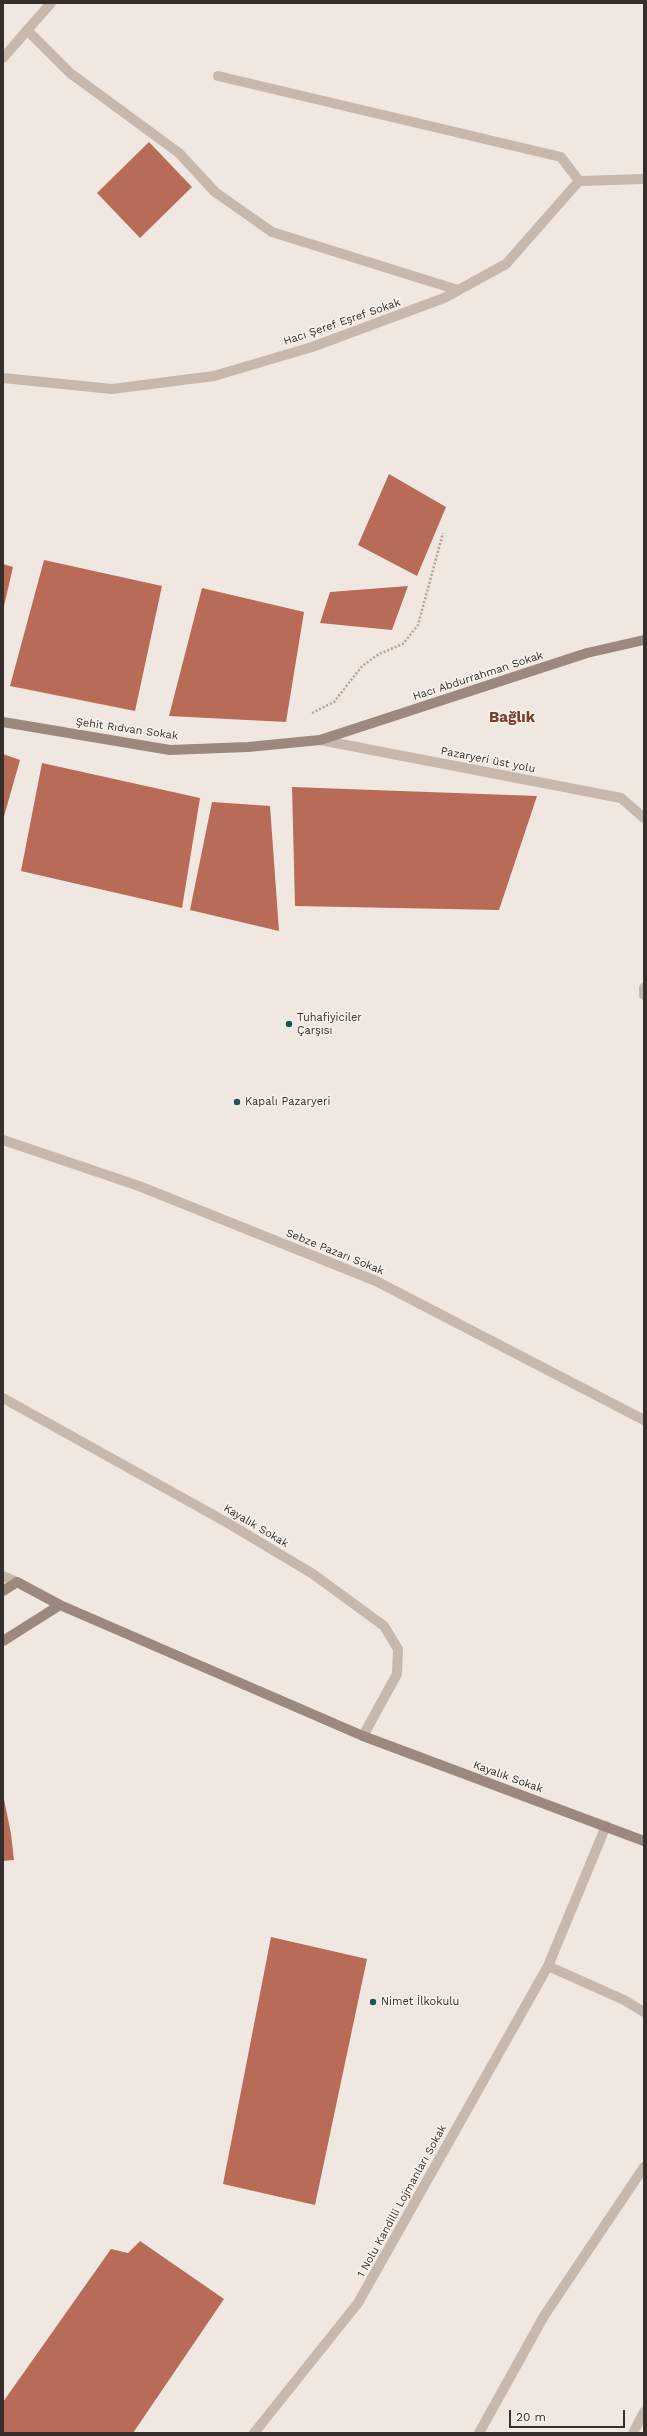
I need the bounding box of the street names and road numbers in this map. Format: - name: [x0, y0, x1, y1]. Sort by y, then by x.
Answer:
- street label: Hacı Şeref Eşref Sokak: [282, 296, 402, 348]
- street label: Hacı Abdurrahman Sokak: [411, 649, 545, 703]
- street label: Şehit Rıdvan Sokak: [75, 715, 179, 743]
- street label: Pazaryeri üst yolu: [440, 744, 536, 776]
- street label: Sebze Pazarı Sokak: [284, 1226, 386, 1278]
- street label: Kayalık Sokak: [221, 1501, 291, 1551]
- street label: Kayalık Sokak: [471, 1758, 545, 1796]
- street label: 1 Nolu Kandilli Lojmanları Sokak: [354, 2122, 450, 2280]

